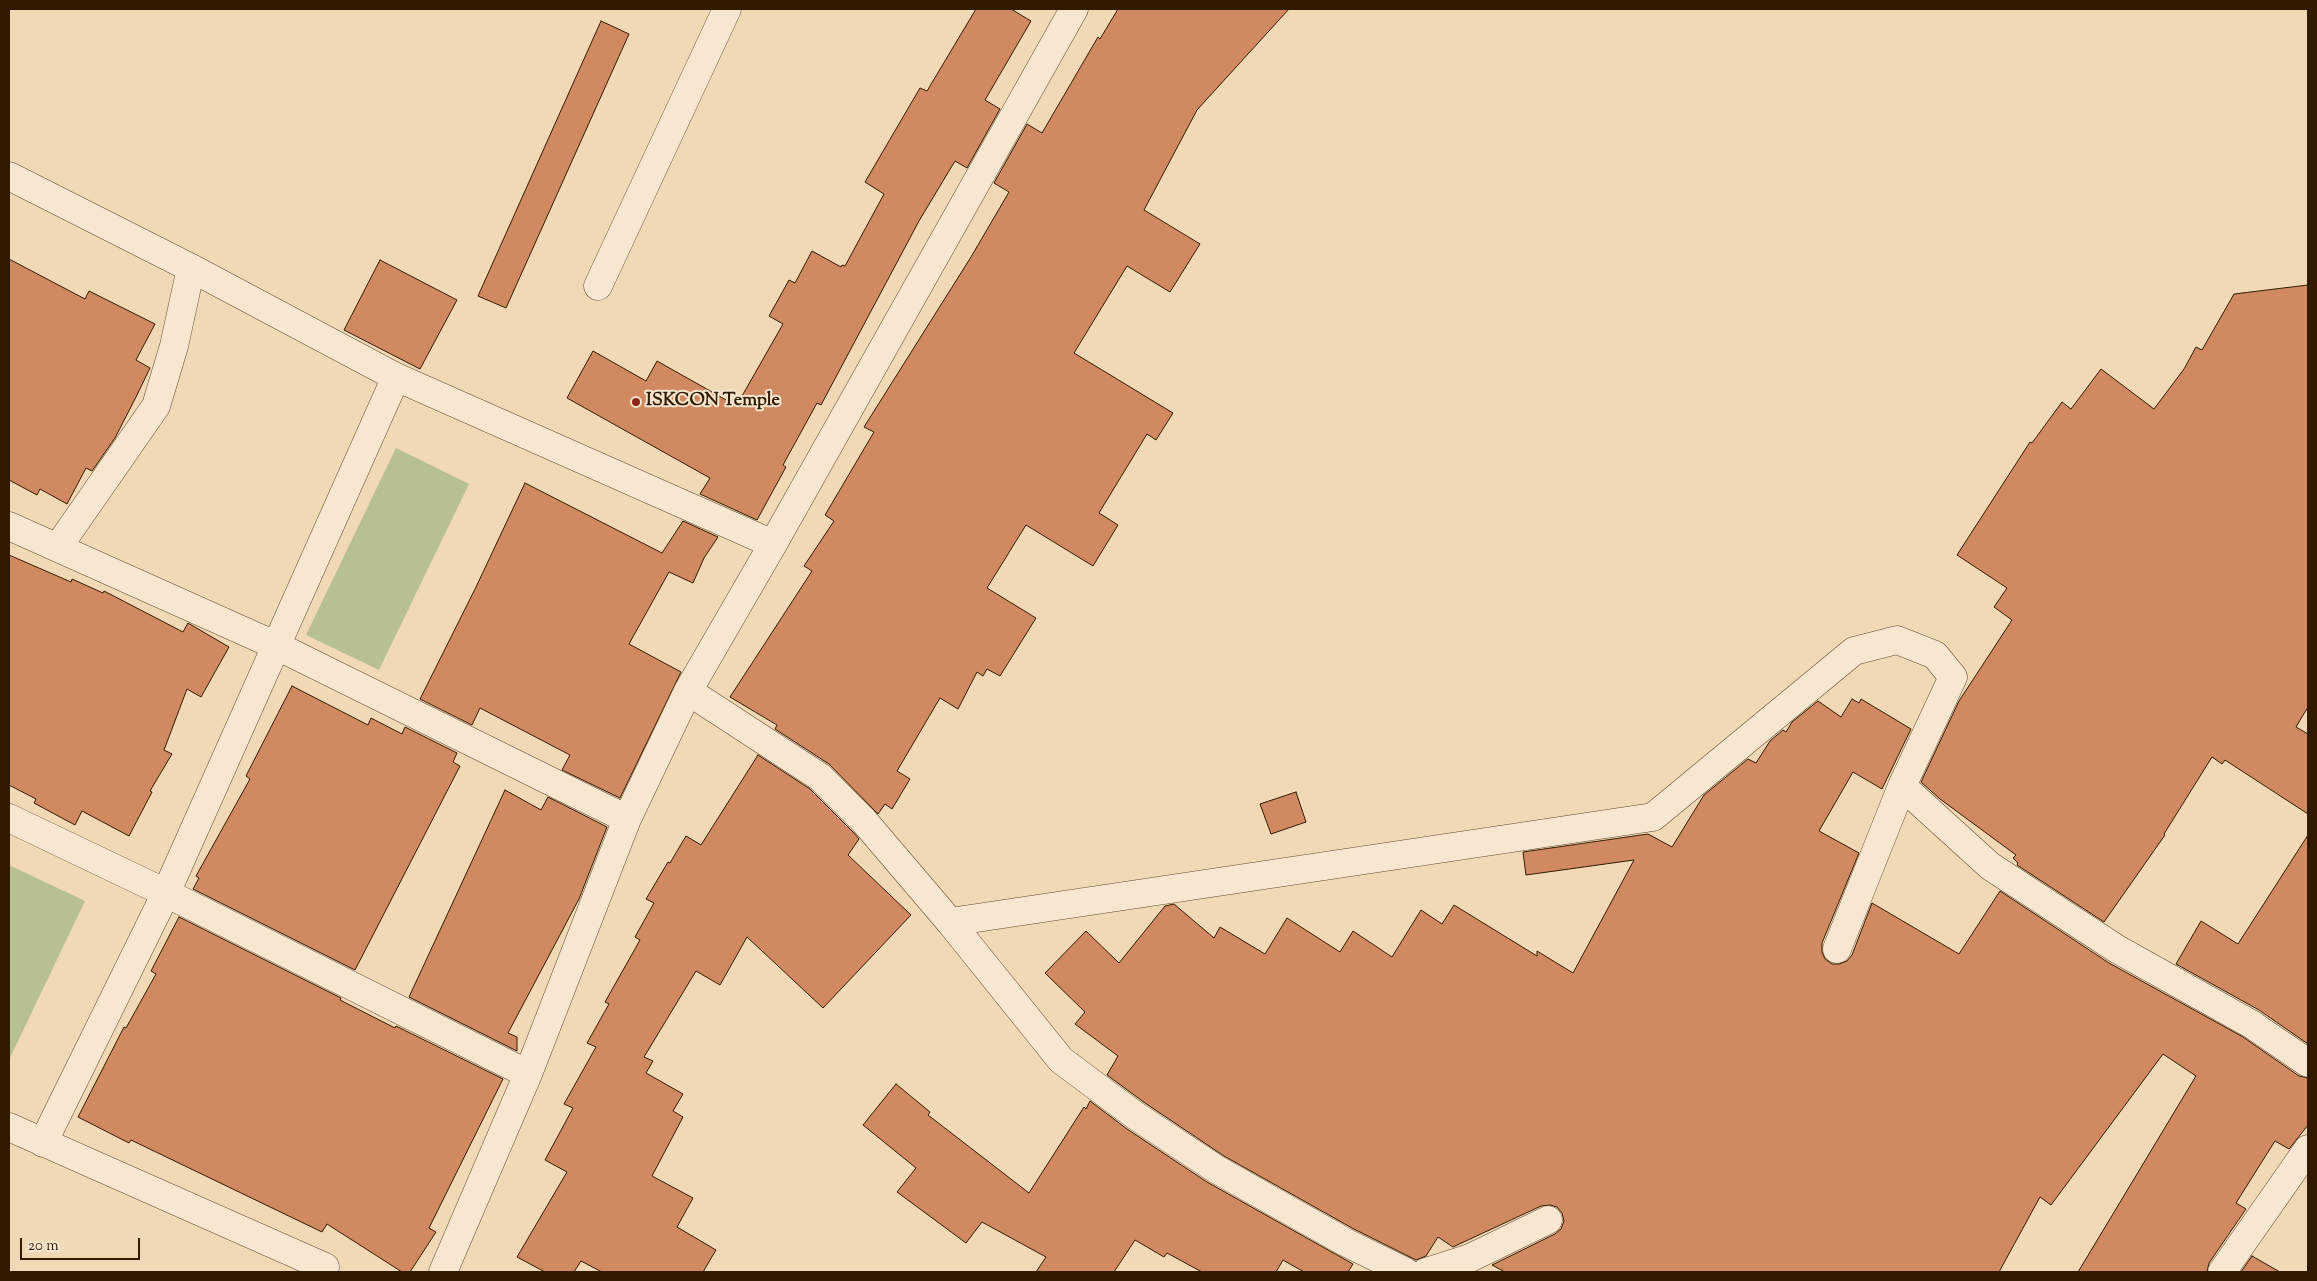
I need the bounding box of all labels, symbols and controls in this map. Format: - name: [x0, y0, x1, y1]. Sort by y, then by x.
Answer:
- place label: ISKCON Temple: [646, 391, 780, 413]
- marker: ISKCON Temple: [630, 396, 642, 408]
- scale bar: [22, 1228, 142, 1260]
- text: 20 m: [28, 1236, 59, 1257]

